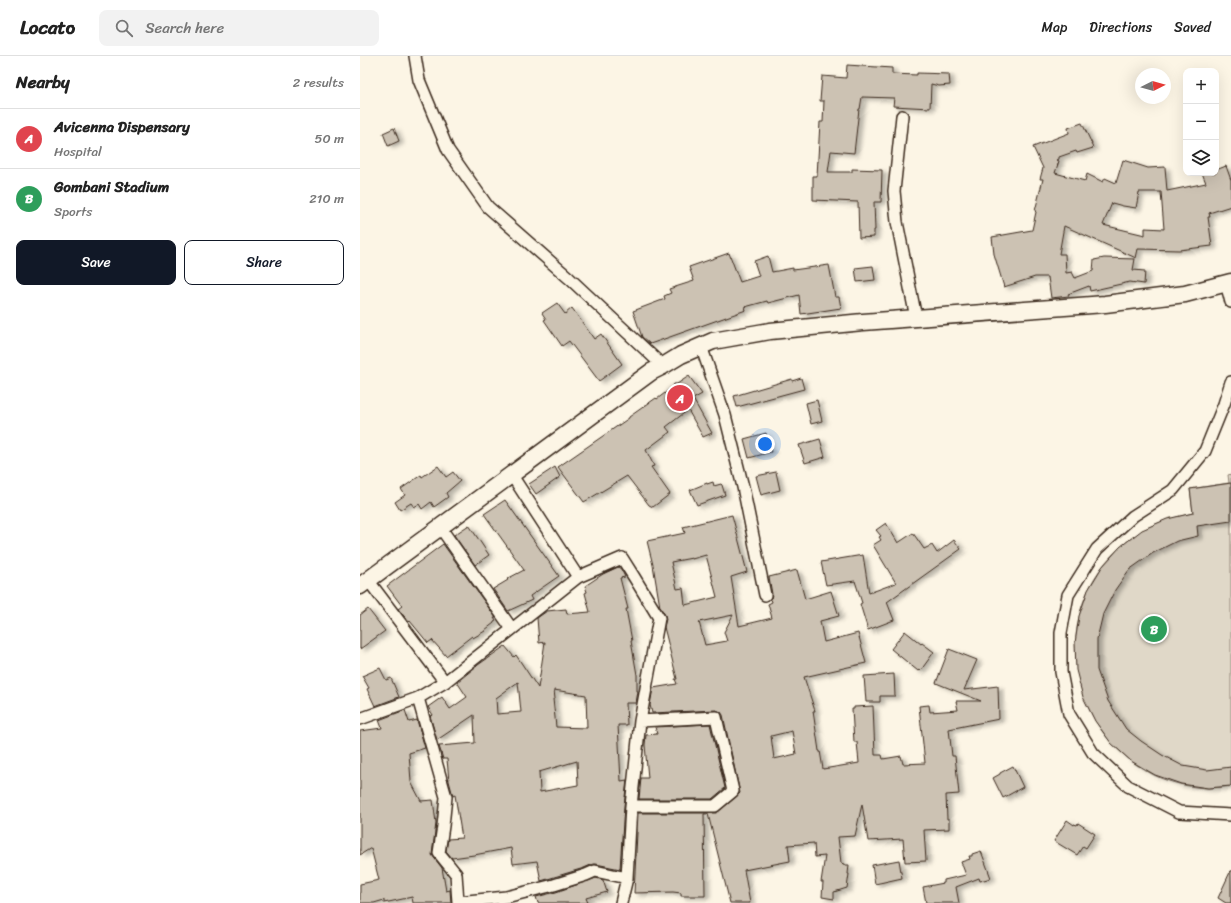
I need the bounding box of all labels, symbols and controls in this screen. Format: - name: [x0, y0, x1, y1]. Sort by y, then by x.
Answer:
- search box: [99, 10, 379, 46]
- text: Locato: [20, 11, 75, 44]
- text: Search here: [145, 15, 224, 41]
- text: Map: [1041, 15, 1067, 40]
- text: Directions: [1089, 15, 1152, 40]
- text: Saved: [1174, 15, 1211, 40]
- icon: search: [113, 17, 135, 39]
- text: Nearby: [16, 67, 70, 97]
- north arrow: [1135, 68, 1171, 104]
- map controls: [1183, 68, 1219, 176]
- button: +: [1183, 68, 1219, 104]
- text: 2 results: [293, 71, 344, 94]
- button: −: [1183, 104, 1219, 140]
- text: Avicenna Dispensary: [54, 114, 190, 140]
- text: A: [25, 127, 33, 150]
- text: 50 m: [314, 127, 344, 150]
- text: Hospital: [54, 140, 102, 163]
- button: layers: [1183, 140, 1219, 176]
- text: Gombani Stadium: [54, 174, 169, 200]
- text: B: [25, 187, 33, 210]
- text: 210 m: [309, 187, 344, 210]
- text: Sports: [54, 200, 92, 223]
- button: Save: [16, 240, 176, 285]
- button: Share: [184, 240, 344, 285]
- pin: A: [667, 383, 693, 413]
- your location: [755, 434, 775, 454]
- pin: B: [1141, 614, 1167, 644]

